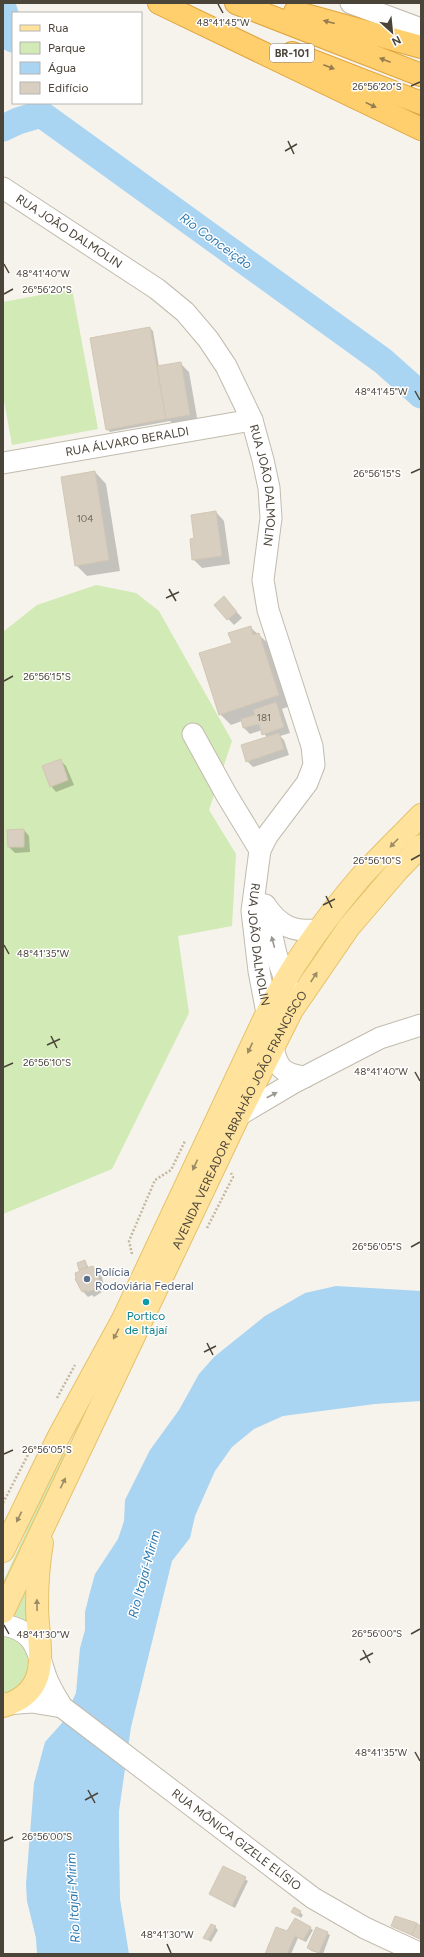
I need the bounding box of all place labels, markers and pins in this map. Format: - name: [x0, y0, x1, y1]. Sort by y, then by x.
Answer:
- place label: Polícia Rodoviária Federal: [95, 1265, 194, 1293]
- marker: Polícia Rodoviária Federal: [82, 1274, 92, 1284]
- marker: Portico de Itajaí: [141, 1297, 151, 1307]
- place label: Portico de Itajaí: [125, 1309, 168, 1337]

